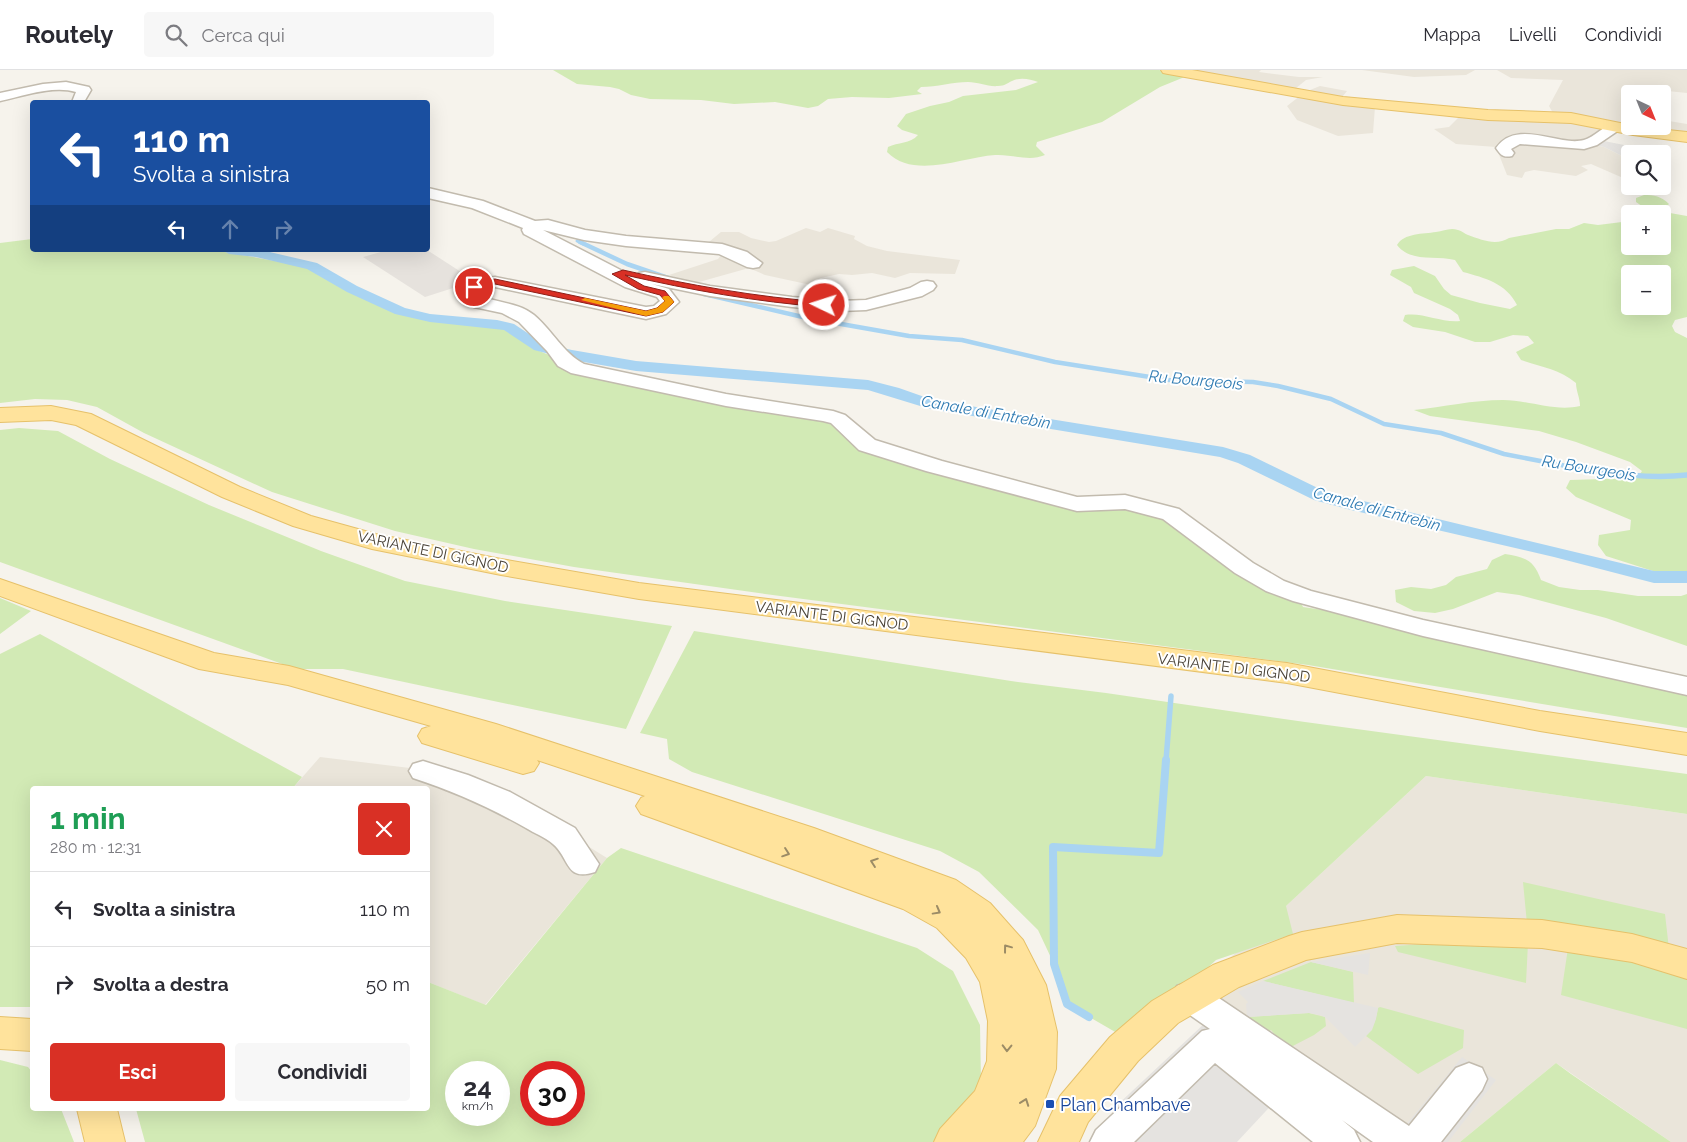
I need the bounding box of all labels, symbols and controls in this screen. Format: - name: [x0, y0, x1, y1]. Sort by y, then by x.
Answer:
- search box: [144, 12, 494, 57]
- text: Routely: [25, 20, 114, 49]
- icon: search: [162, 21, 190, 49]
- text: Cerca qui: [202, 24, 285, 46]
- text: Mappa: [1423, 24, 1481, 45]
- text: Livelli: [1509, 24, 1557, 45]
- text: Condividi: [1585, 24, 1662, 45]
- north arrow: [1621, 85, 1671, 135]
- map controls: [1621, 85, 1671, 315]
- text: 110 m: [133, 119, 230, 160]
- icon: left: [50, 120, 115, 185]
- button: search: [1621, 145, 1671, 195]
- text: Svolta a sinistra: [133, 161, 290, 187]
- button: +: [1621, 205, 1671, 255]
- icon: left: [163, 215, 191, 243]
- icon: ahead: [216, 215, 244, 243]
- icon: right: [269, 215, 297, 243]
- button: −: [1621, 265, 1671, 315]
- pin: [453, 266, 495, 308]
- icon: arrive: [460, 273, 488, 301]
- position arrow: [797, 278, 849, 330]
- water label: Ru Bourgeois: [1148, 366, 1245, 394]
- water label: Canale di Entrebin: [920, 391, 1052, 433]
- water label: Ru Bourgeois: [1541, 451, 1638, 485]
- water label: Canale di Entrebin: [1311, 483, 1443, 535]
- street label: VARIANTE DI GIGNOD: [356, 527, 510, 577]
- street label: VARIANTE DI GIGNOD: [755, 598, 910, 634]
- street label: VARIANTE DI GIGNOD: [1157, 650, 1312, 686]
- text: 1 min: [50, 801, 126, 836]
- button: close: [358, 803, 410, 855]
- text: 280 m · 12:31: [50, 838, 141, 857]
- one-way arrow: [781, 848, 790, 858]
- one-way arrow: [870, 858, 879, 868]
- icon: left: [50, 895, 78, 923]
- text: Svolta a sinistra: [93, 898, 235, 920]
- text: 110 m: [360, 898, 410, 920]
- one-way arrow: [932, 905, 941, 915]
- one-way arrow: [1005, 945, 1013, 954]
- icon: right: [50, 970, 78, 998]
- text: Svolta a destra: [93, 973, 229, 995]
- text: 50 m: [366, 973, 410, 995]
- button: Esci: [50, 1043, 225, 1101]
- button: Condividi: [235, 1043, 410, 1101]
- one-way arrow: [1001, 1044, 1012, 1052]
- speed limit sign: 30: [520, 1061, 585, 1126]
- text: 24: [463, 1072, 492, 1102]
- place label: Plan Chambave: [1060, 1094, 1191, 1115]
- one-way arrow: [1019, 1098, 1029, 1106]
- marker: Plan Chambave: [1044, 1098, 1056, 1110]
- text: km/h: [462, 1099, 493, 1113]

